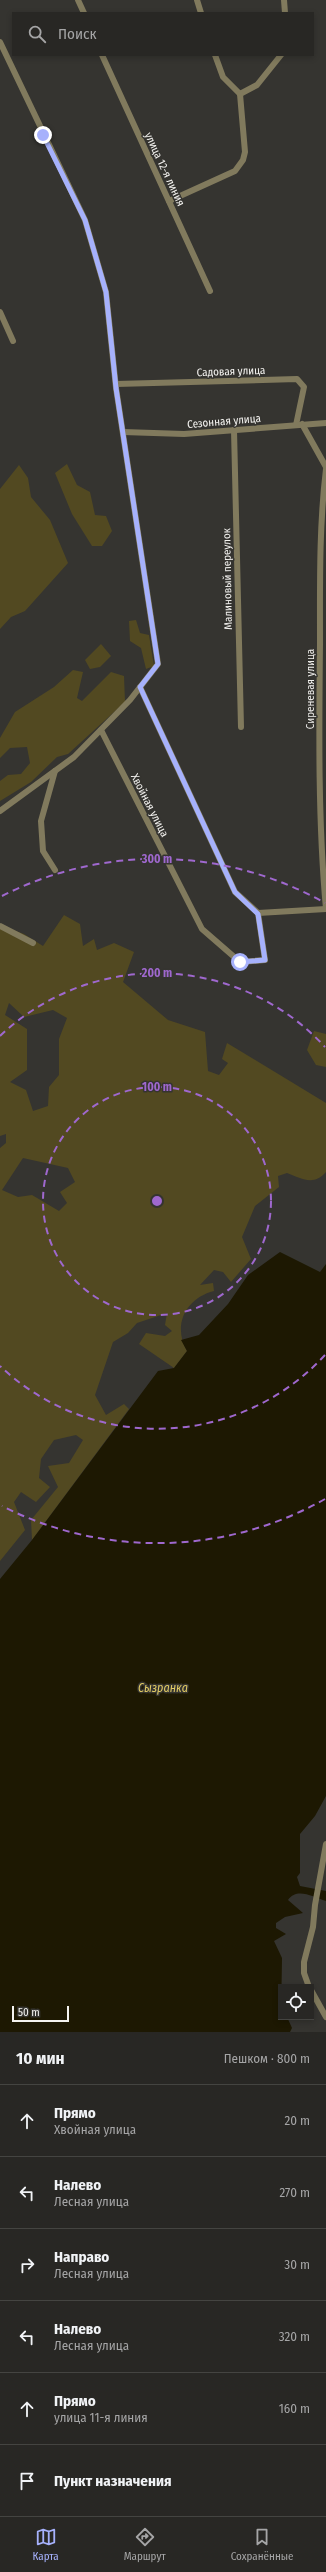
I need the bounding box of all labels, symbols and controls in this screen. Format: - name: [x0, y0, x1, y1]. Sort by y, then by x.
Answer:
- search box: [12, 12, 314, 56]
- icon: search: [26, 23, 48, 45]
- text: Поиск: [58, 25, 96, 43]
- route end: [34, 126, 52, 144]
- street label: улица 12-я линия: [142, 130, 187, 208]
- street label: Садовая улица: [197, 364, 266, 379]
- street label: Сезонная улица: [187, 412, 261, 431]
- street label: Малиновый переулок: [220, 527, 235, 630]
- street label: Сиреневая улица: [304, 649, 317, 729]
- street label: Хвойная улица: [128, 771, 171, 839]
- text: 300 m: [141, 852, 172, 866]
- route start: [231, 953, 249, 971]
- text: 200 m: [141, 966, 172, 980]
- text: 100 m: [142, 1080, 172, 1094]
- centre of rings: [150, 1194, 164, 1208]
- water label: Сызранка: [138, 1681, 188, 1695]
- map controls: [278, 1984, 314, 2020]
- button: locate: [278, 1984, 314, 2020]
- scale bar: [12, 2004, 69, 2023]
- text: 50 m: [18, 2006, 40, 2019]
- text: 10 мин: [16, 2048, 65, 2069]
- text: Пешком · 800 m: [224, 2051, 310, 2066]
- text: Прямо: [54, 2104, 96, 2122]
- icon: ahead: [16, 2110, 38, 2132]
- text: 20 m: [284, 2113, 310, 2128]
- text: Хвойная улица: [54, 2122, 136, 2137]
- text: Налево: [54, 2176, 101, 2194]
- icon: left: [16, 2182, 38, 2204]
- text: 270 m: [279, 2185, 310, 2200]
- text: Лесная улица: [54, 2194, 129, 2209]
- text: Направо: [54, 2248, 109, 2266]
- icon: right: [16, 2254, 38, 2276]
- text: 30 m: [284, 2257, 310, 2272]
- text: Лесная улица: [54, 2266, 129, 2281]
- text: Налево: [54, 2320, 101, 2338]
- icon: left: [16, 2326, 38, 2348]
- text: 320 m: [279, 2329, 310, 2344]
- text: Лесная улица: [54, 2338, 129, 2353]
- text: Прямо: [54, 2392, 96, 2410]
- icon: ahead: [16, 2398, 38, 2420]
- text: 160 m: [279, 2401, 310, 2416]
- text: улица 11-я линия: [54, 2410, 148, 2425]
- icon: arrive: [16, 2470, 38, 2492]
- text: Пункт назначения: [54, 2472, 172, 2490]
- tab: Карта: [32, 2526, 59, 2563]
- tab: Маршрут: [124, 2526, 166, 2563]
- tab: Сохранённые: [231, 2526, 294, 2563]

